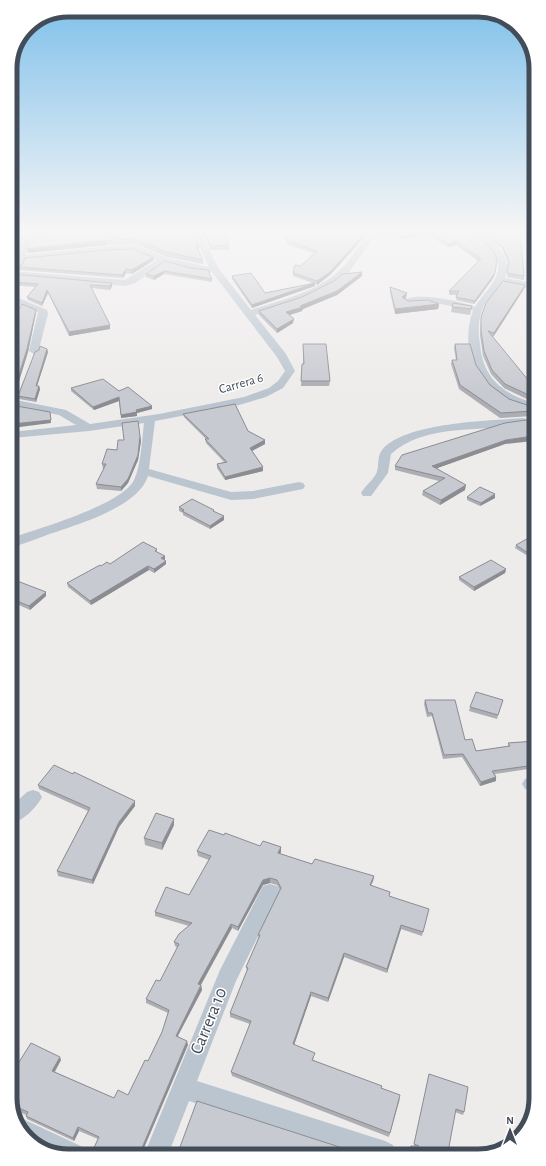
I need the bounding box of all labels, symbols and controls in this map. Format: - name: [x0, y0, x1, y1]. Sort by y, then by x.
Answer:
- street label: Carrera 6: [217, 372, 265, 396]
- street label: Carrera 10: [188, 985, 230, 1057]
- north arrow: [490, 1110, 530, 1150]
- text: N: [506, 1115, 514, 1126]

